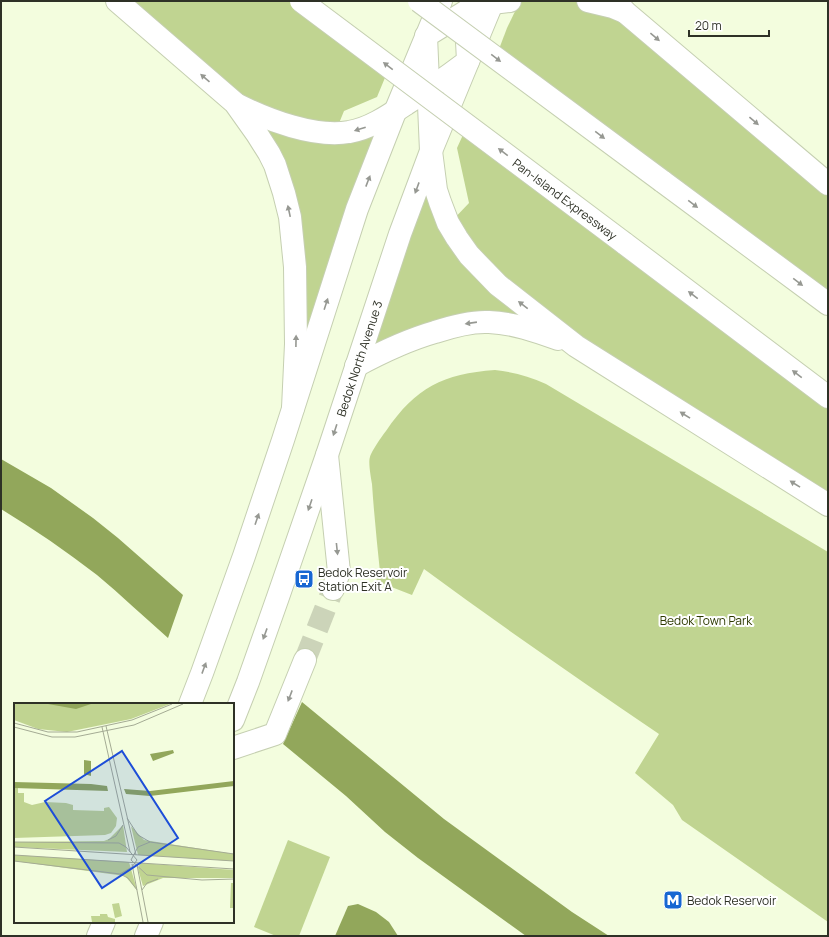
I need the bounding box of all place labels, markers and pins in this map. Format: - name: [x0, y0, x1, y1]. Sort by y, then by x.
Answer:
- place label: Bedok Reservoir Station Exit A: [318, 564, 408, 595]
- bus stop icon: Bedok Reservoir Station Exit A: [293, 568, 315, 590]
- metro station icon: Bedok Reservoir: [662, 889, 684, 911]
- place label: Bedok Reservoir: [687, 892, 777, 909]

